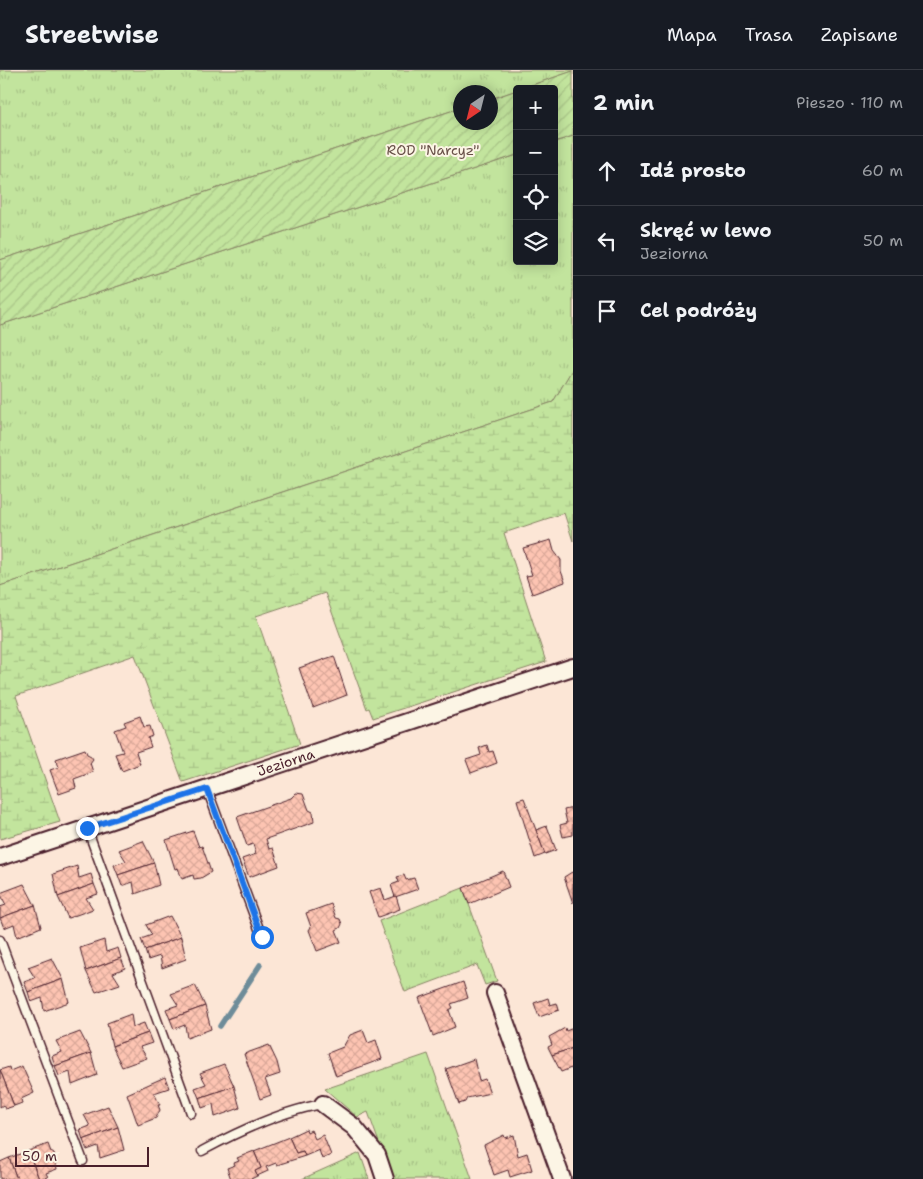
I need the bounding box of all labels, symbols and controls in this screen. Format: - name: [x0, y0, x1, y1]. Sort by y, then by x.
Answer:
- text: Streetwise: [25, 19, 159, 51]
- text: Mapa: [667, 23, 717, 47]
- text: Trasa: [745, 23, 793, 47]
- text: Zapisane: [821, 23, 898, 47]
- north arrow: [453, 85, 498, 130]
- map controls: [513, 85, 558, 265]
- button: +: [513, 85, 558, 130]
- text: 2 min: [593, 89, 654, 117]
- text: Pieszo · 110 m: [796, 92, 903, 113]
- button: −: [513, 130, 558, 175]
- park label: ROD "Narcyz": [387, 141, 479, 159]
- icon: ahead: [593, 157, 621, 185]
- text: Idź prosto: [640, 158, 746, 183]
- text: 60 m: [862, 160, 903, 181]
- button: locate: [513, 175, 558, 220]
- text: Skręć w lewo: [640, 218, 772, 243]
- button: layers: [513, 220, 558, 265]
- icon: left: [593, 227, 621, 255]
- text: 50 m: [863, 230, 903, 251]
- text: Jeziorna: [640, 243, 708, 264]
- icon: arrive: [593, 297, 621, 325]
- text: Cel podróży: [640, 298, 757, 323]
- street label: Jeziorna: [255, 744, 317, 780]
- route end: [76, 817, 99, 840]
- route start: [251, 926, 274, 949]
- scale bar: [15, 1144, 149, 1167]
- text: 50 m: [22, 1147, 57, 1165]

